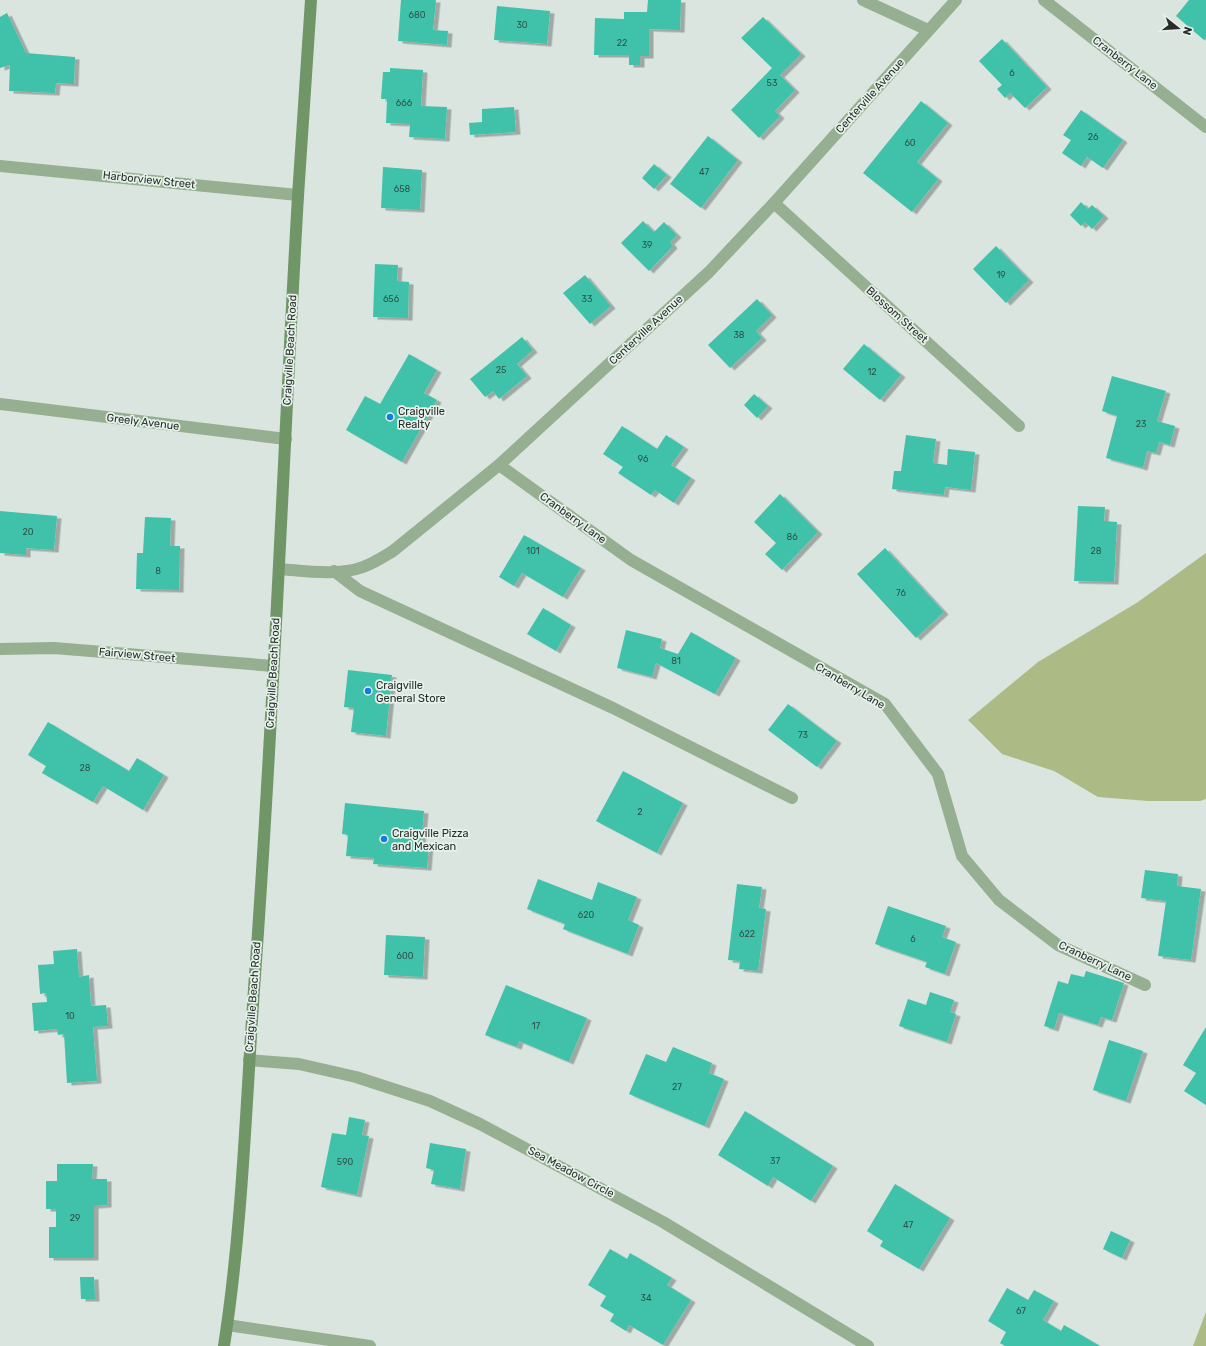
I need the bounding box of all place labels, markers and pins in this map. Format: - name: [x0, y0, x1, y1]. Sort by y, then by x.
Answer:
- place label: Craigville Realty: [398, 405, 445, 431]
- marker: Craigville Realty: [385, 412, 395, 422]
- place label: Craigville General Store: [376, 679, 446, 705]
- marker: Craigville General Store: [363, 686, 373, 696]
- place label: Craigville Pizza and Mexican: [392, 827, 469, 853]
- marker: Craigville Pizza and Mexican: [379, 834, 389, 844]

